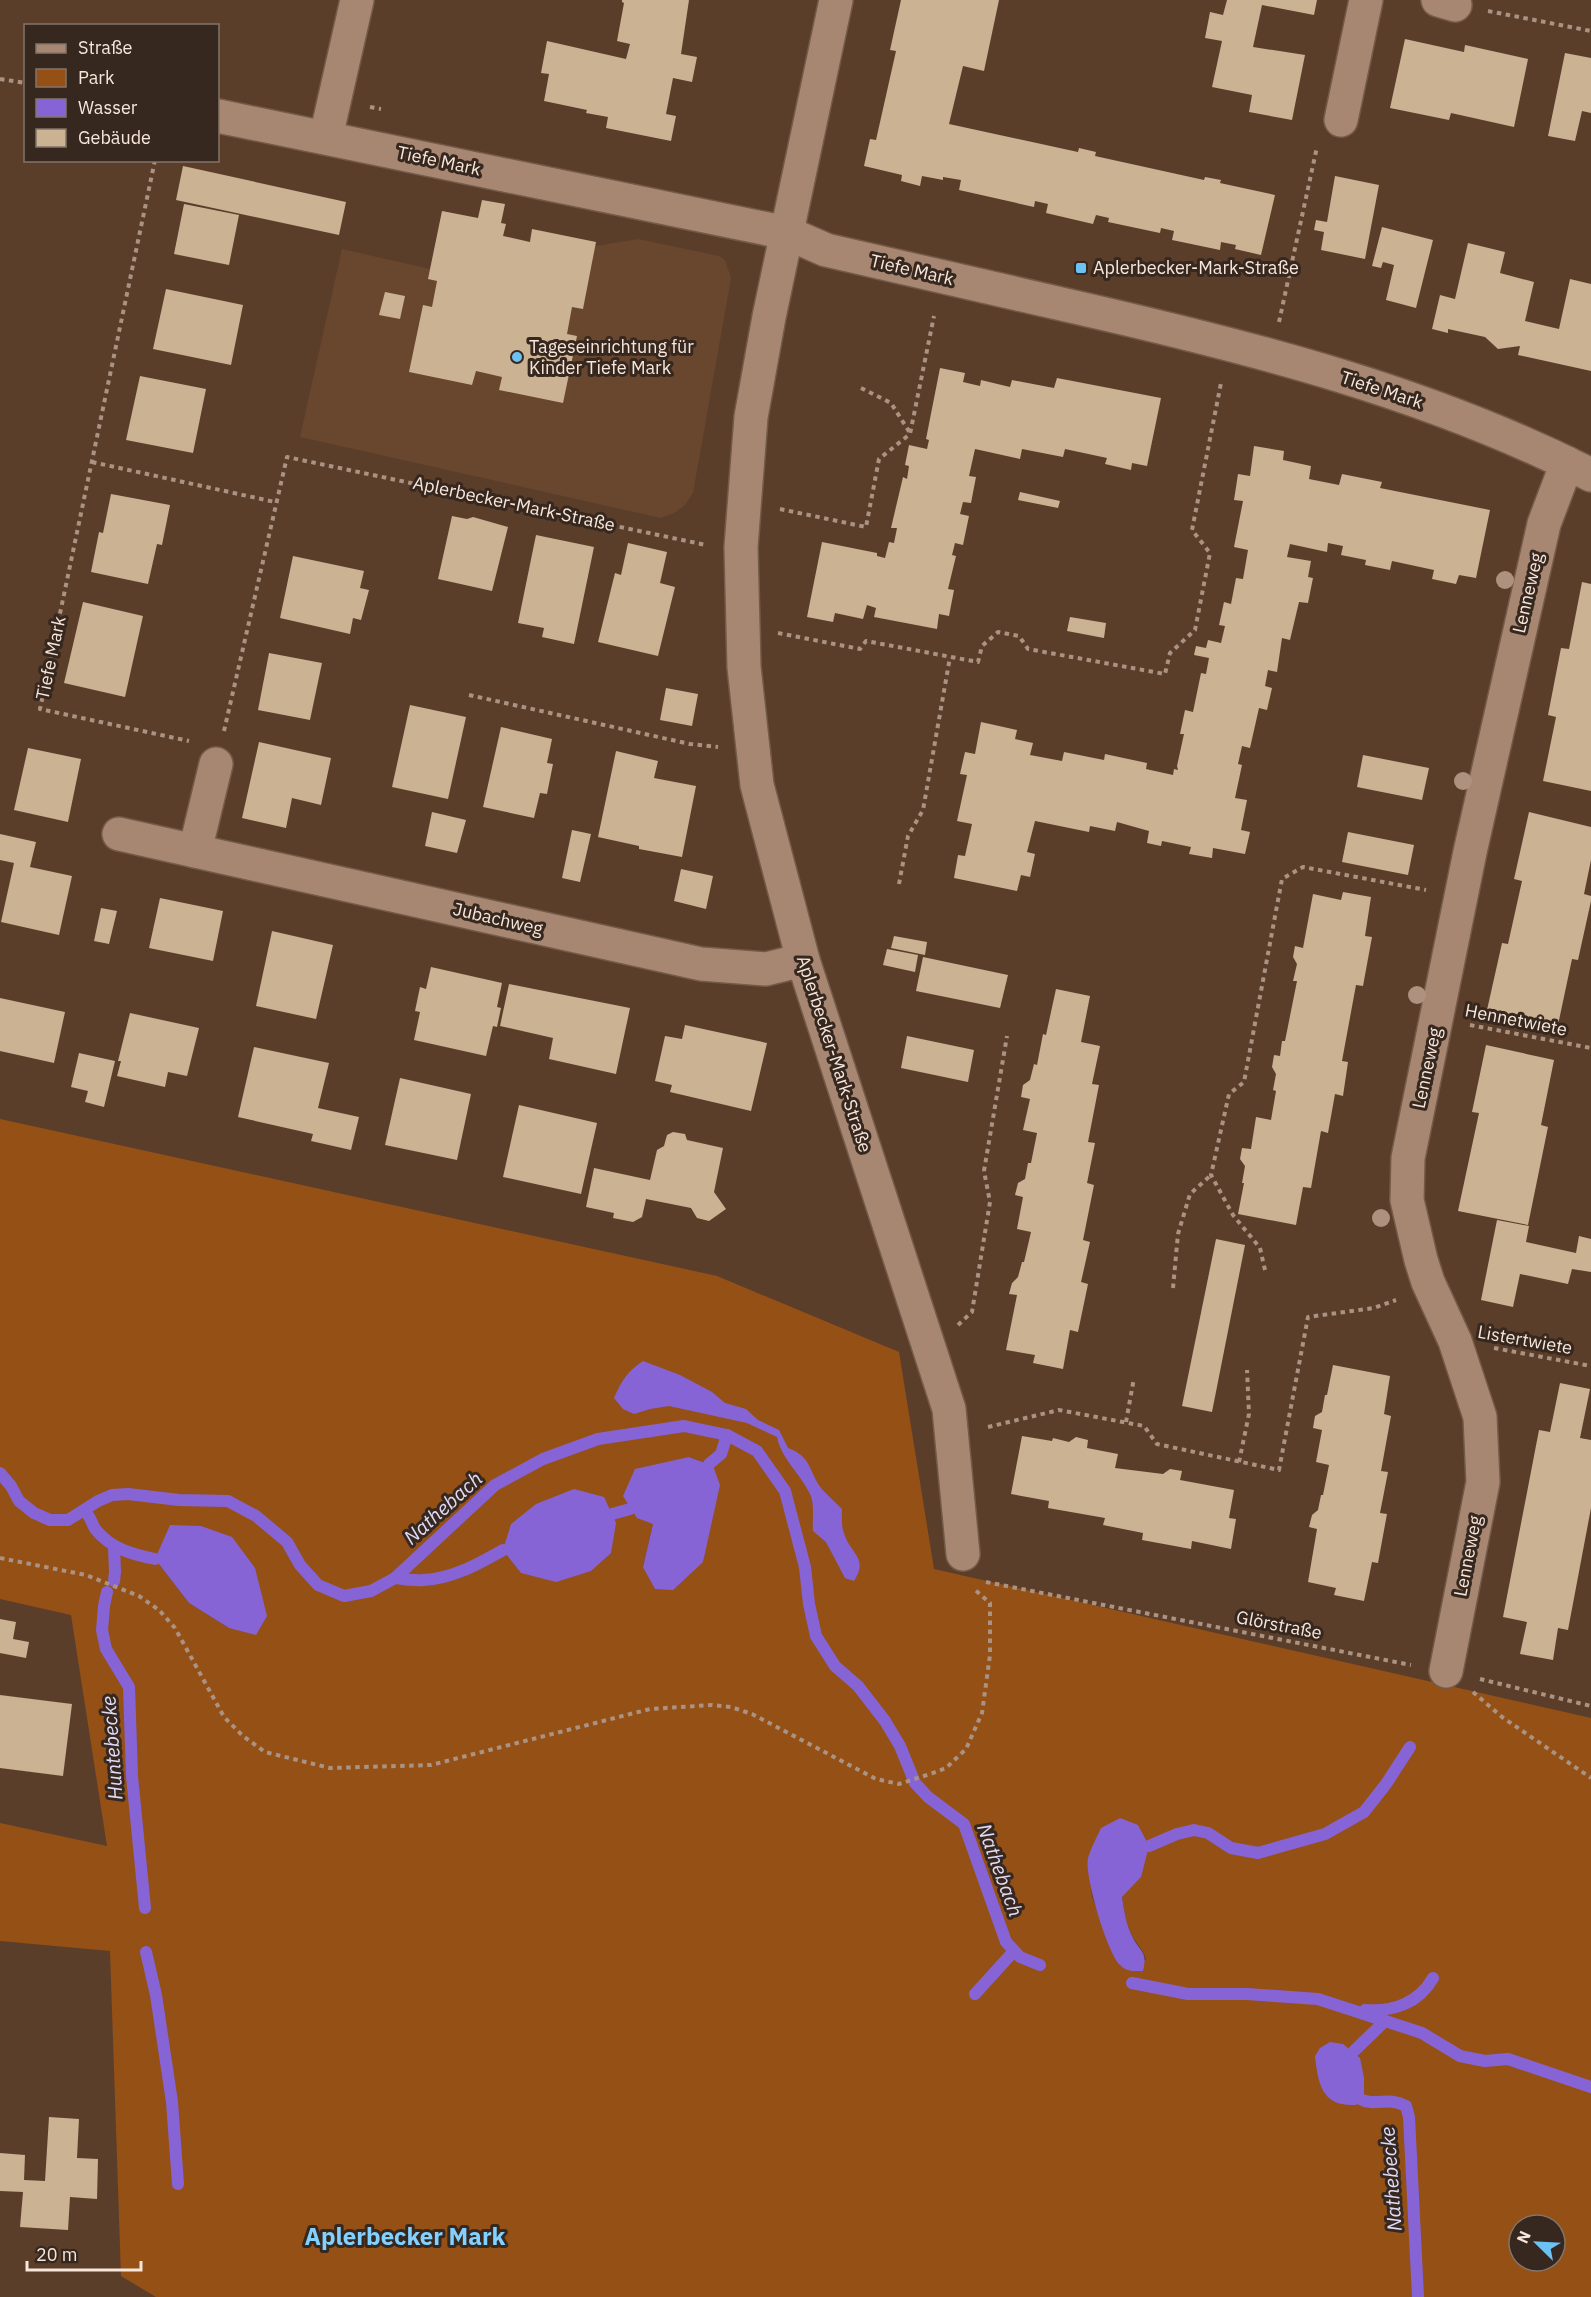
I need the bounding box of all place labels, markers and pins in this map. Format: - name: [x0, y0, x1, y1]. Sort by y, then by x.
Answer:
- place label: Aplerbecker-Mark-Straße: [1093, 256, 1299, 279]
- marker: Aplerbecker-Mark-Straße: [1074, 261, 1088, 275]
- place label: Tageseinrichtung für Kinder Tiefe Mark: [529, 335, 694, 379]
- marker: Tageseinrichtung für Kinder Tiefe Mark: [510, 350, 524, 364]

